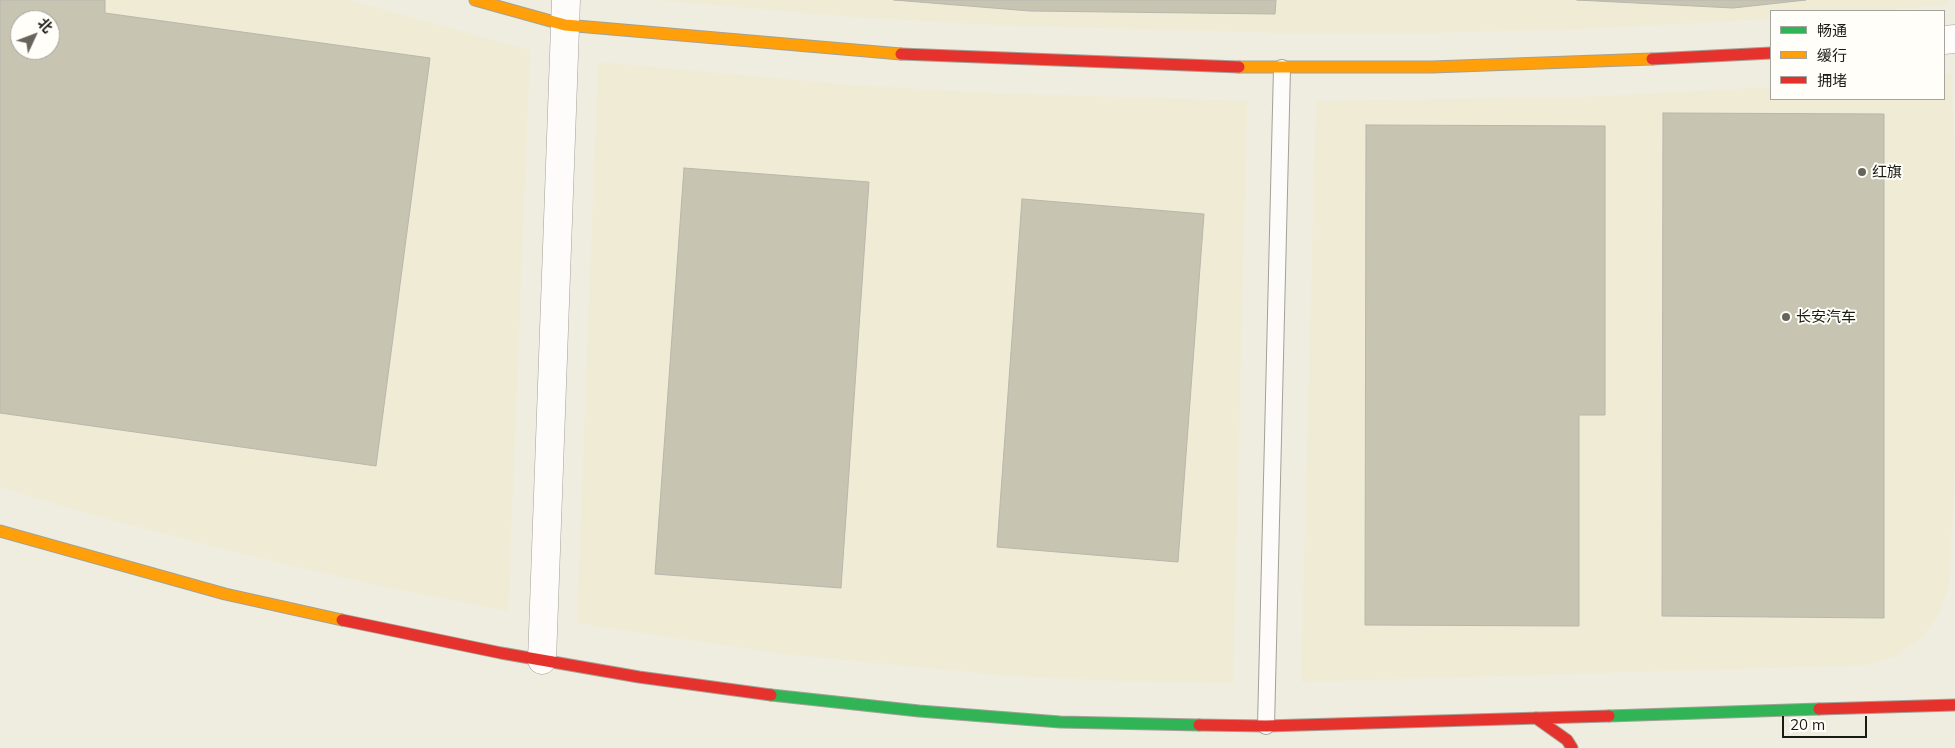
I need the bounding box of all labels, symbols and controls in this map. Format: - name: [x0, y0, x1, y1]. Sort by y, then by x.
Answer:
- north arrow: [10, 10, 60, 60]
- legend: [1770, 10, 1945, 100]
- text: 北: [34, 14, 57, 37]
- text: 畅通: [1817, 21, 1847, 40]
- text: 缓行: [1817, 46, 1847, 65]
- text: 拥堵: [1817, 71, 1847, 90]
- place label: 红旗: [1872, 163, 1902, 181]
- marker: 红旗: [1856, 166, 1868, 178]
- place label: 长安汽车: [1796, 308, 1856, 326]
- marker: 长安汽车: [1780, 311, 1792, 323]
- scale bar: [1785, 706, 1870, 738]
- text: 20 m: [1790, 715, 1825, 734]

